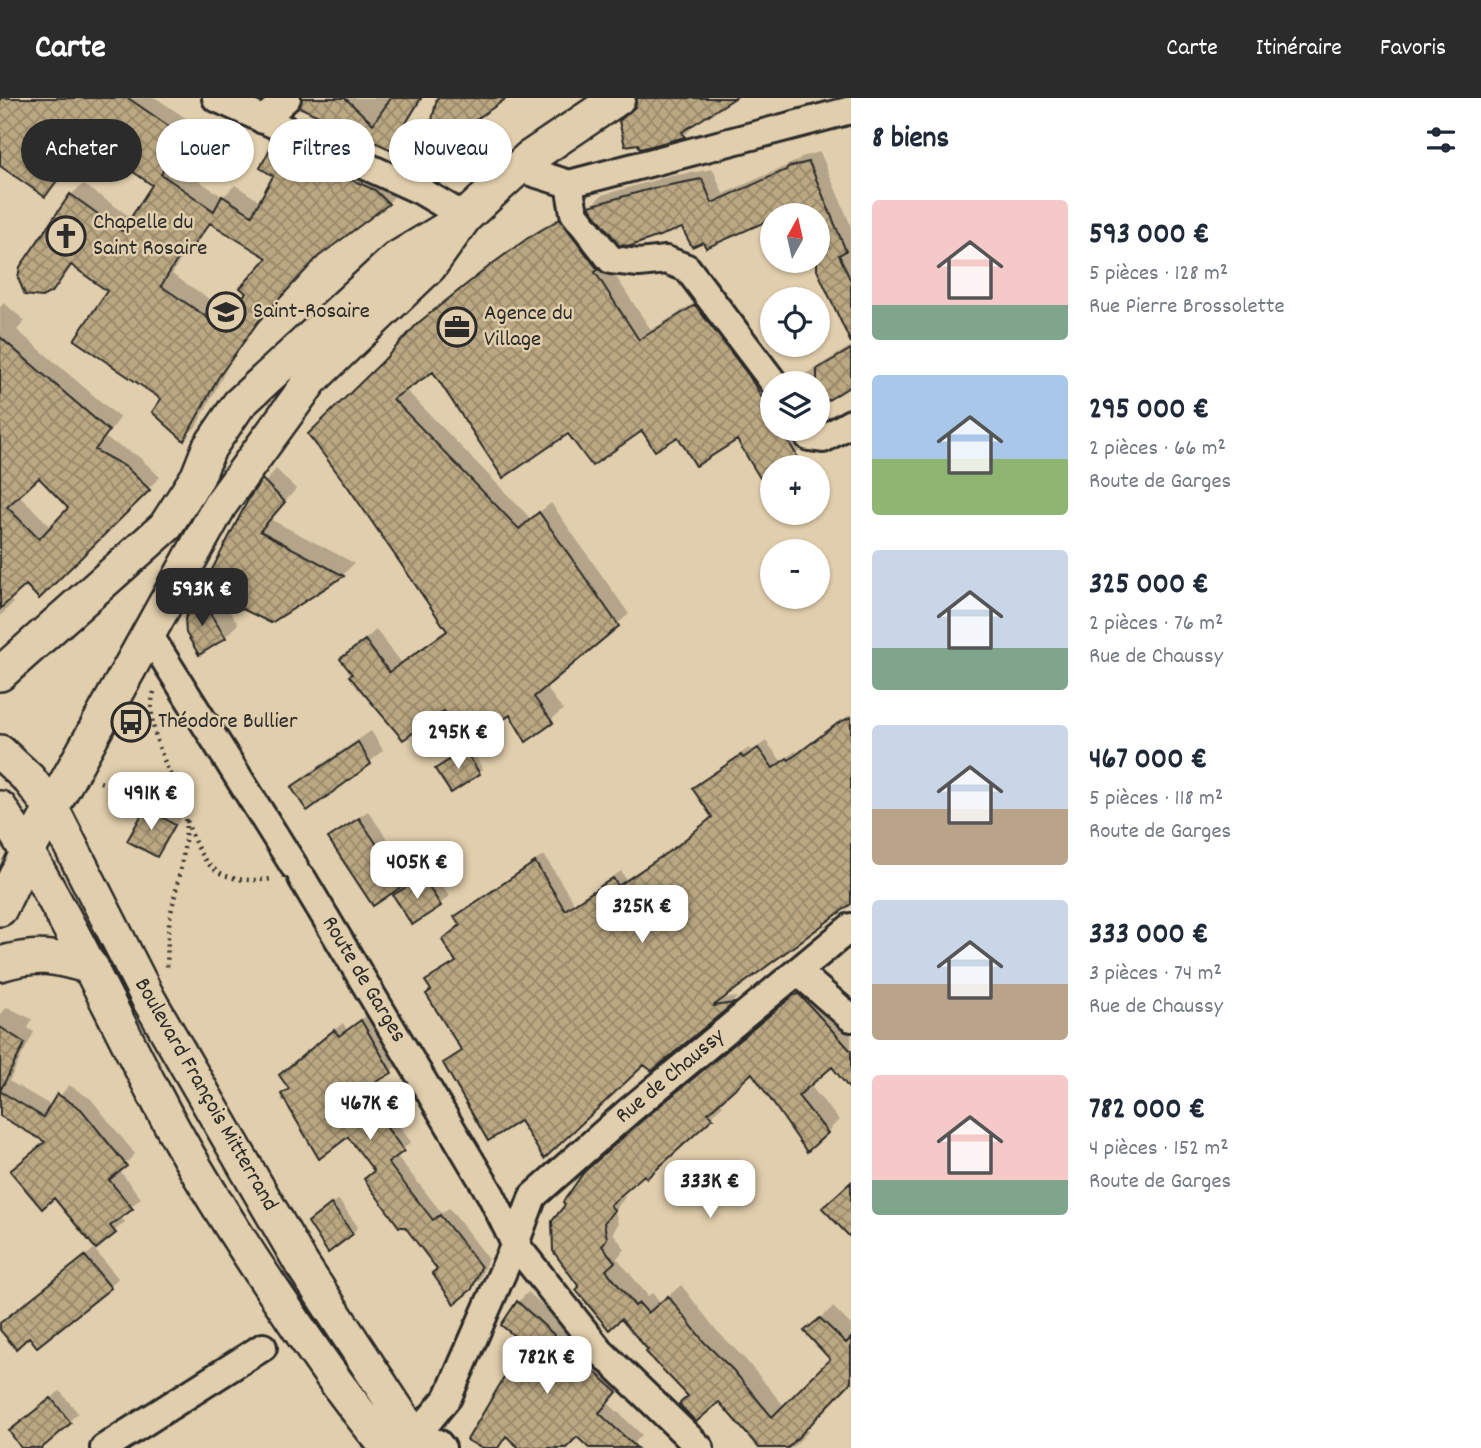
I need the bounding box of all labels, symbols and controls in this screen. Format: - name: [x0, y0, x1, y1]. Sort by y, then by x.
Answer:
- text: Carte: [35, 26, 106, 73]
- text: Carte: [1166, 32, 1218, 66]
- text: Itinéraire: [1256, 32, 1342, 66]
- text: Favoris: [1380, 32, 1446, 66]
- chip: Acheter: [21, 119, 142, 182]
- chip: Louer: [156, 119, 254, 182]
- chip: Filtres: [268, 119, 375, 182]
- chip: Nouveau: [389, 119, 512, 182]
- text: 8 biens: [872, 119, 949, 162]
- icon: filters: [1422, 121, 1460, 159]
- north arrow: [760, 203, 830, 273]
- map controls: [760, 203, 830, 609]
- place label: Chapelle du Saint Rosaire: [93, 207, 207, 266]
- church icon: Chapelle du Saint Rosaire: [45, 215, 87, 257]
- text: 593 000 €: [1089, 215, 1209, 258]
- icon: home: [928, 228, 1012, 312]
- text: 5 pièces · 128 m²: [1089, 258, 1228, 291]
- button: locate: [760, 287, 830, 357]
- school or university icon: Saint-Rosaire: [205, 291, 247, 333]
- text: Rue Pierre Brossolette: [1089, 291, 1285, 324]
- place label: Saint-Rosaire: [253, 296, 370, 329]
- place label: Agence du Village: [484, 298, 573, 357]
- office icon: Agence du Village: [436, 306, 478, 348]
- button: layers: [760, 371, 830, 441]
- text: 295 000 €: [1089, 390, 1209, 433]
- icon: home: [928, 403, 1012, 487]
- text: 2 pièces · 66 m²: [1089, 433, 1226, 466]
- button: +: [760, 455, 830, 525]
- text: Route de Garges: [1089, 466, 1231, 499]
- button: −: [760, 539, 830, 609]
- text: 325 000 €: [1089, 565, 1209, 608]
- pin: 593K €: [145, 568, 259, 628]
- text: 593K €: [172, 574, 232, 607]
- icon: home: [928, 578, 1012, 662]
- text: 2 pièces · 76 m²: [1089, 608, 1223, 641]
- text: Rue de Chaussy: [1089, 641, 1223, 674]
- bus stop icon: Théodore Bullier: [110, 701, 152, 743]
- place label: Théodore Bullier: [158, 706, 298, 739]
- pin: 295K €: [401, 712, 515, 771]
- text: 295K €: [428, 717, 488, 750]
- text: 467 000 €: [1089, 740, 1207, 783]
- icon: home: [928, 753, 1012, 837]
- pin: 491K €: [94, 772, 208, 832]
- text: 491K €: [124, 778, 178, 811]
- text: 5 pièces · 118 m²: [1089, 783, 1223, 816]
- text: Route de Garges: [1089, 816, 1231, 849]
- pin: 405K €: [360, 842, 474, 901]
- text: 405K €: [386, 847, 448, 880]
- pin: 325K €: [585, 886, 699, 945]
- text: 325K €: [612, 891, 672, 924]
- street label: Route de Garges: [312, 911, 414, 1049]
- text: 333 000 €: [1089, 915, 1209, 958]
- icon: home: [928, 928, 1012, 1012]
- text: 3 pièces · 74 m²: [1089, 958, 1222, 991]
- street label: Boulevard François Mitterrand: [125, 972, 285, 1218]
- text: Rue de Chaussy: [1089, 991, 1223, 1024]
- street label: Rue de Chaussy: [609, 1021, 733, 1133]
- pin: 467K €: [313, 1082, 427, 1142]
- text: 467K €: [341, 1088, 399, 1121]
- text: 782 000 €: [1089, 1090, 1205, 1133]
- icon: home: [928, 1103, 1012, 1187]
- text: 4 pièces · 152 m²: [1089, 1133, 1229, 1166]
- pin: 333K €: [653, 1160, 767, 1220]
- text: 333K €: [680, 1166, 740, 1199]
- text: Route de Garges: [1089, 1166, 1231, 1199]
- pin: 782K €: [490, 1336, 604, 1396]
- text: 782K €: [519, 1342, 575, 1375]

